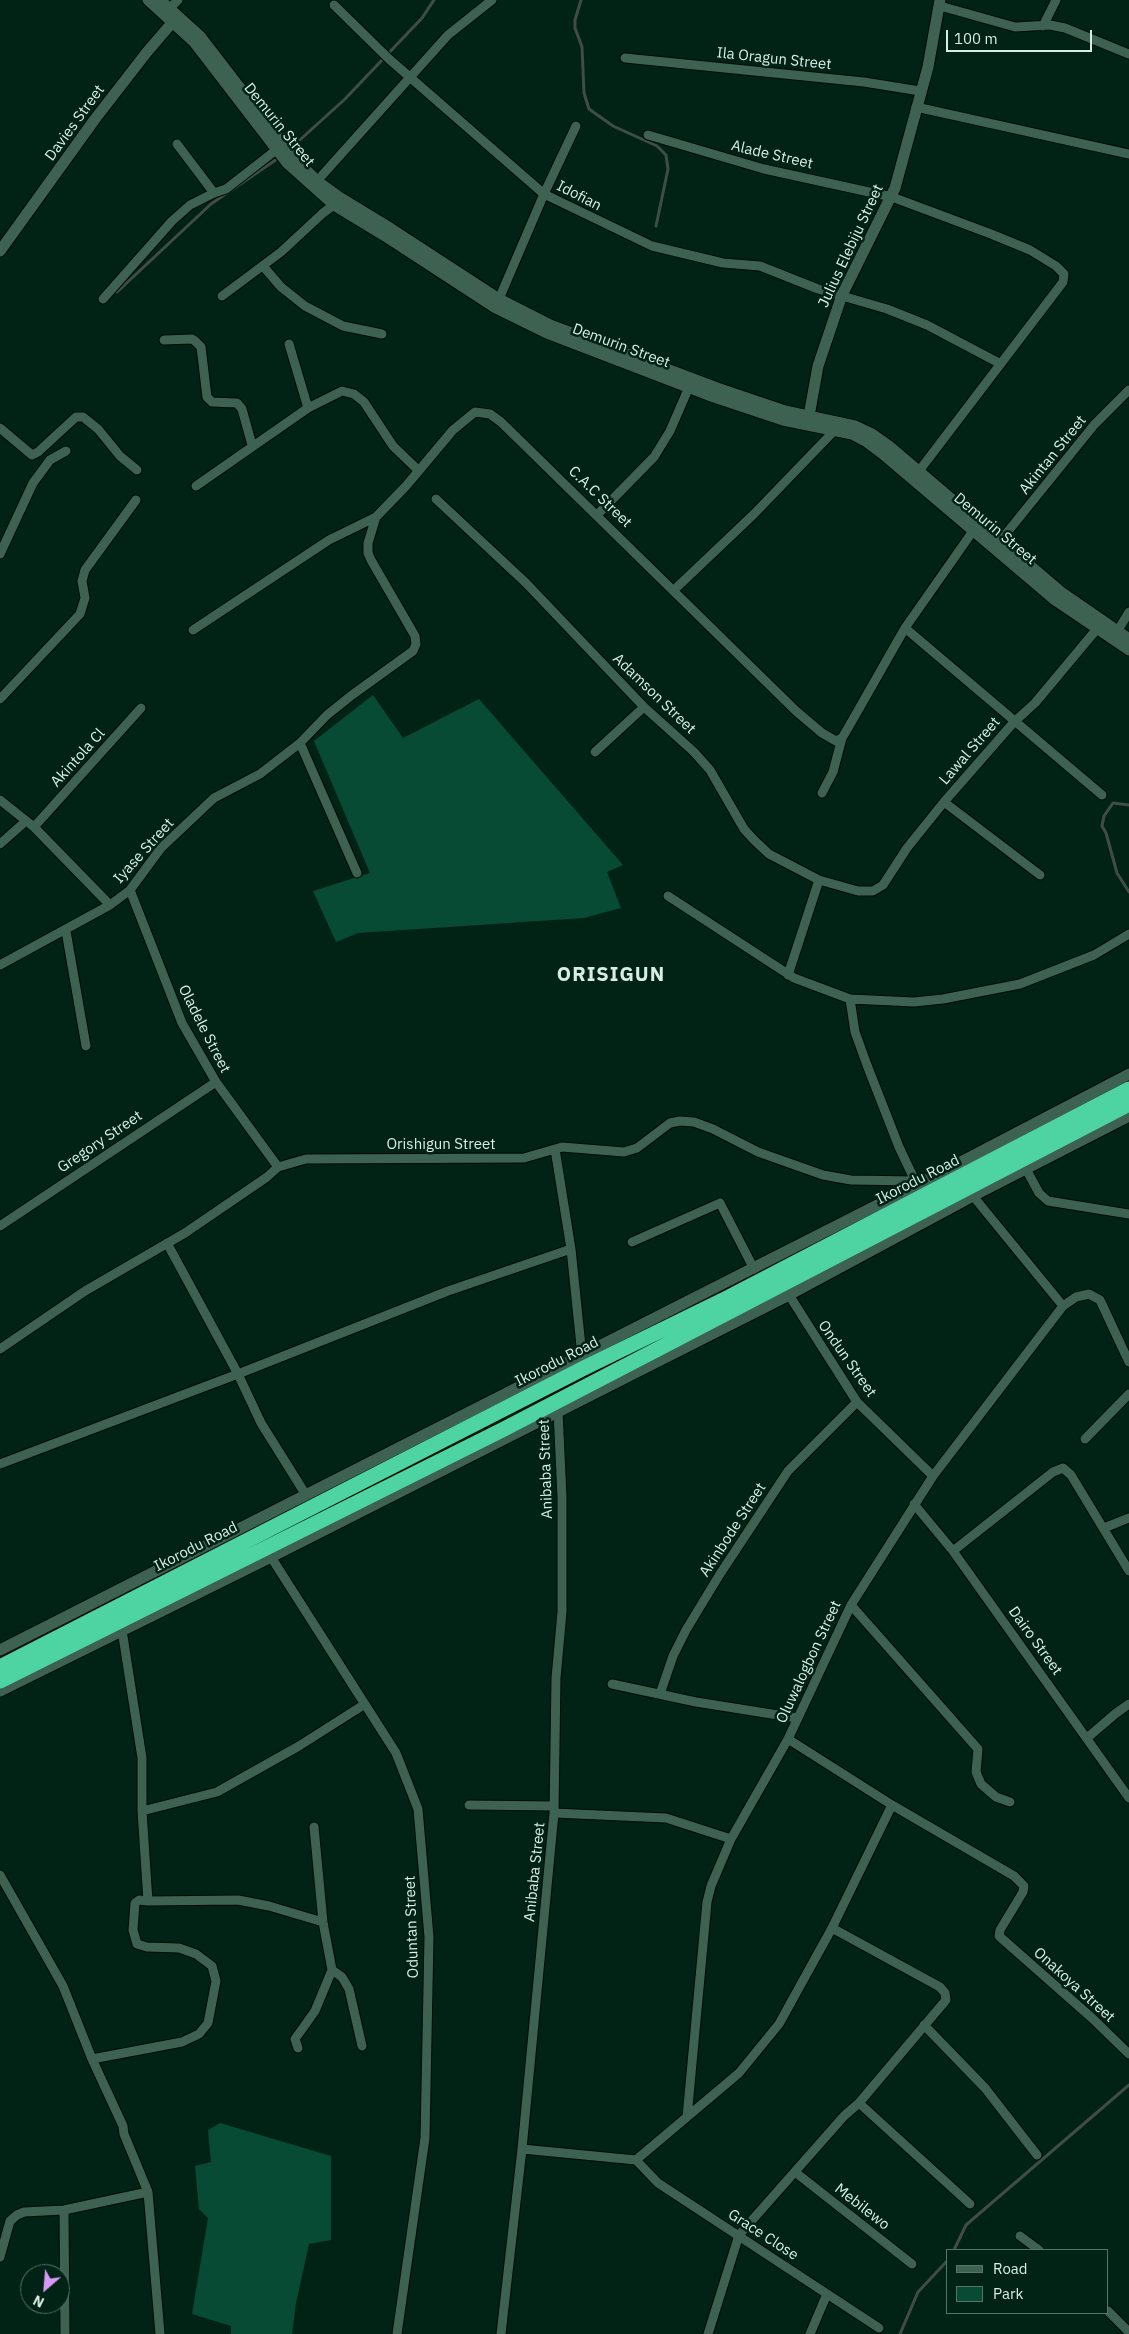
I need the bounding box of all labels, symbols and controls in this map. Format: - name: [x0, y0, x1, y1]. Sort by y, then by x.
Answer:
- scale bar: [949, 20, 1095, 52]
- text: 100 m: [954, 29, 998, 48]
- street label: Ila Oragun Street: [716, 44, 832, 74]
- street label: Demurin Street: [240, 80, 318, 170]
- street label: Davies Street: [41, 82, 109, 164]
- street label: Alade Street: [729, 137, 815, 173]
- street label: Idofian: [554, 177, 604, 215]
- street label: Julius Elebiju Street: [815, 182, 887, 310]
- street label: Demurin Street: [570, 320, 672, 372]
- street label: Akintan Street: [1016, 412, 1090, 498]
- street label: C.A.C Street: [565, 462, 635, 532]
- street label: Demurin Street: [950, 489, 1040, 569]
- street label: Adamson Street: [609, 650, 699, 738]
- street label: Lawal Street: [936, 714, 1004, 788]
- street label: Akintola Cl: [47, 725, 109, 791]
- street label: Iyase Street: [110, 815, 178, 887]
- district label: ORISIGUN: [556, 963, 666, 987]
- street label: Oladele Street: [174, 982, 234, 1076]
- street label: Gregory Street: [54, 1107, 146, 1177]
- street label: Orishigun Street: [386, 1136, 496, 1154]
- street label: Ikorodu Road: [873, 1151, 963, 1209]
- street label: Ondun Street: [814, 1317, 880, 1401]
- street label: Ikorodu Road: [512, 1333, 602, 1391]
- street label: Anibaba Street: [535, 1419, 557, 1519]
- street label: Akinbode Street: [696, 1480, 770, 1580]
- street label: Ikorodu Road: [151, 1518, 241, 1576]
- street label: Oluwalogbon Street: [773, 1598, 845, 1726]
- street label: Dairo Street: [1004, 1603, 1066, 1679]
- street label: Anibaba Street: [521, 1821, 549, 1923]
- street label: Oduntan Street: [401, 1875, 423, 1979]
- street label: Onakoya Street: [1030, 1944, 1118, 2026]
- street label: Mebilewo: [831, 2180, 893, 2234]
- street label: Grace Close: [724, 2206, 802, 2264]
- legend: [946, 2249, 1109, 2314]
- text: Road: [993, 2259, 1028, 2278]
- north arrow: [20, 2264, 70, 2314]
- text: Park: [993, 2284, 1023, 2303]
- text: N: [30, 2291, 47, 2312]

